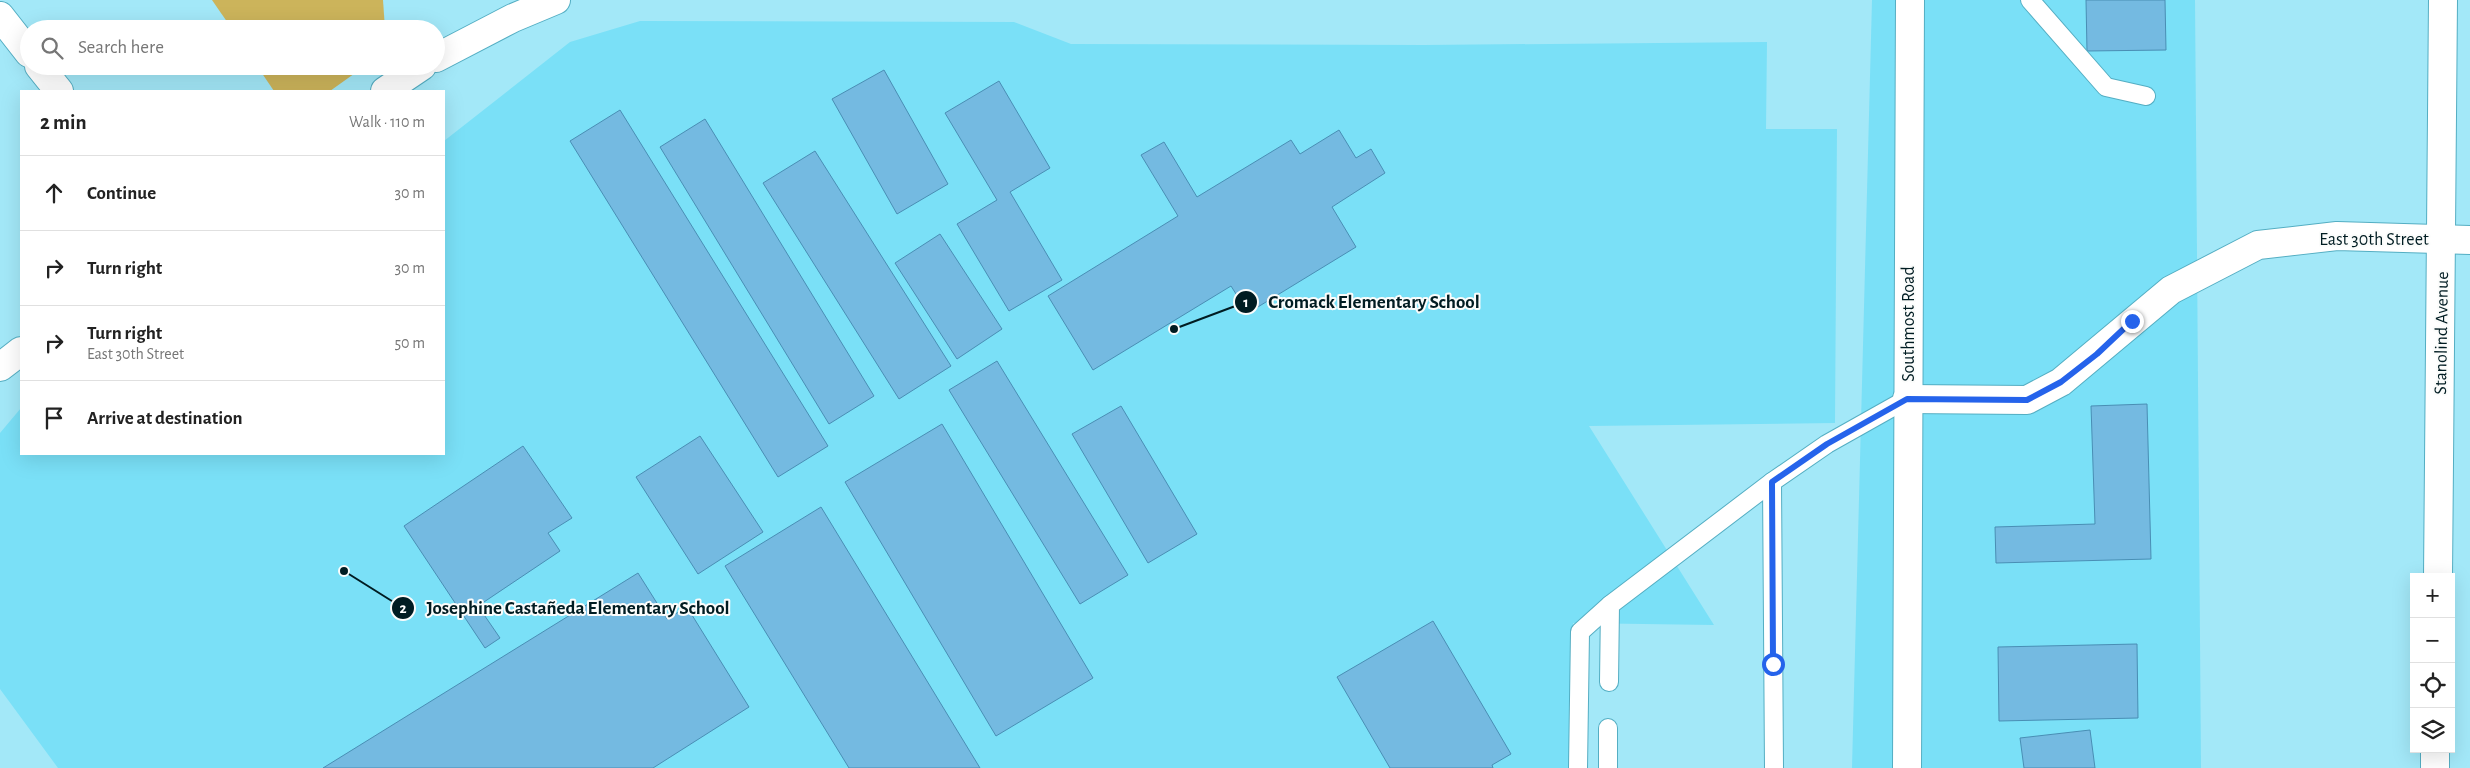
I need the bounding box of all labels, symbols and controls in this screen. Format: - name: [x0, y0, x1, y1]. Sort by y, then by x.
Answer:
- search box: [20, 20, 445, 75]
- icon: search: [38, 34, 66, 62]
- text: Search here: [78, 38, 164, 57]
- text: 2 min: [40, 112, 87, 133]
- text: Walk · 110 m: [349, 114, 425, 130]
- icon: ahead: [40, 179, 68, 207]
- text: Continue: [87, 184, 156, 203]
- text: 30 m: [395, 185, 425, 201]
- street label: East 30th Street: [2319, 231, 2429, 249]
- icon: right: [40, 254, 68, 282]
- text: Turn right: [87, 259, 162, 278]
- text: 30 m: [395, 260, 425, 276]
- street label: Southmost Road: [1900, 266, 1918, 382]
- street label: Stanolind Avenue: [2432, 271, 2452, 395]
- callout: Cromack Elementary School: [1233, 285, 1490, 319]
- text: Cromack Elementary School: [1268, 293, 1480, 312]
- text: 1: [1243, 295, 1249, 310]
- route end: [2121, 310, 2144, 333]
- text: Turn right: [87, 324, 162, 343]
- icon: right: [40, 329, 68, 357]
- text: 50 m: [394, 335, 425, 351]
- text: East 30th Street: [87, 346, 184, 362]
- icon: arrive: [40, 404, 68, 432]
- text: Arrive at destination: [87, 409, 243, 428]
- map controls: [2410, 573, 2455, 753]
- button: +: [2410, 573, 2455, 618]
- callout: Josephine Castañeda Elementary School: [391, 591, 739, 625]
- text: Josephine Castañeda Elementary School: [426, 599, 730, 618]
- text: 2: [399, 601, 407, 616]
- button: −: [2410, 618, 2455, 663]
- route start: [1762, 653, 1785, 676]
- button: locate: [2410, 663, 2455, 708]
- button: layers: [2410, 708, 2455, 753]

